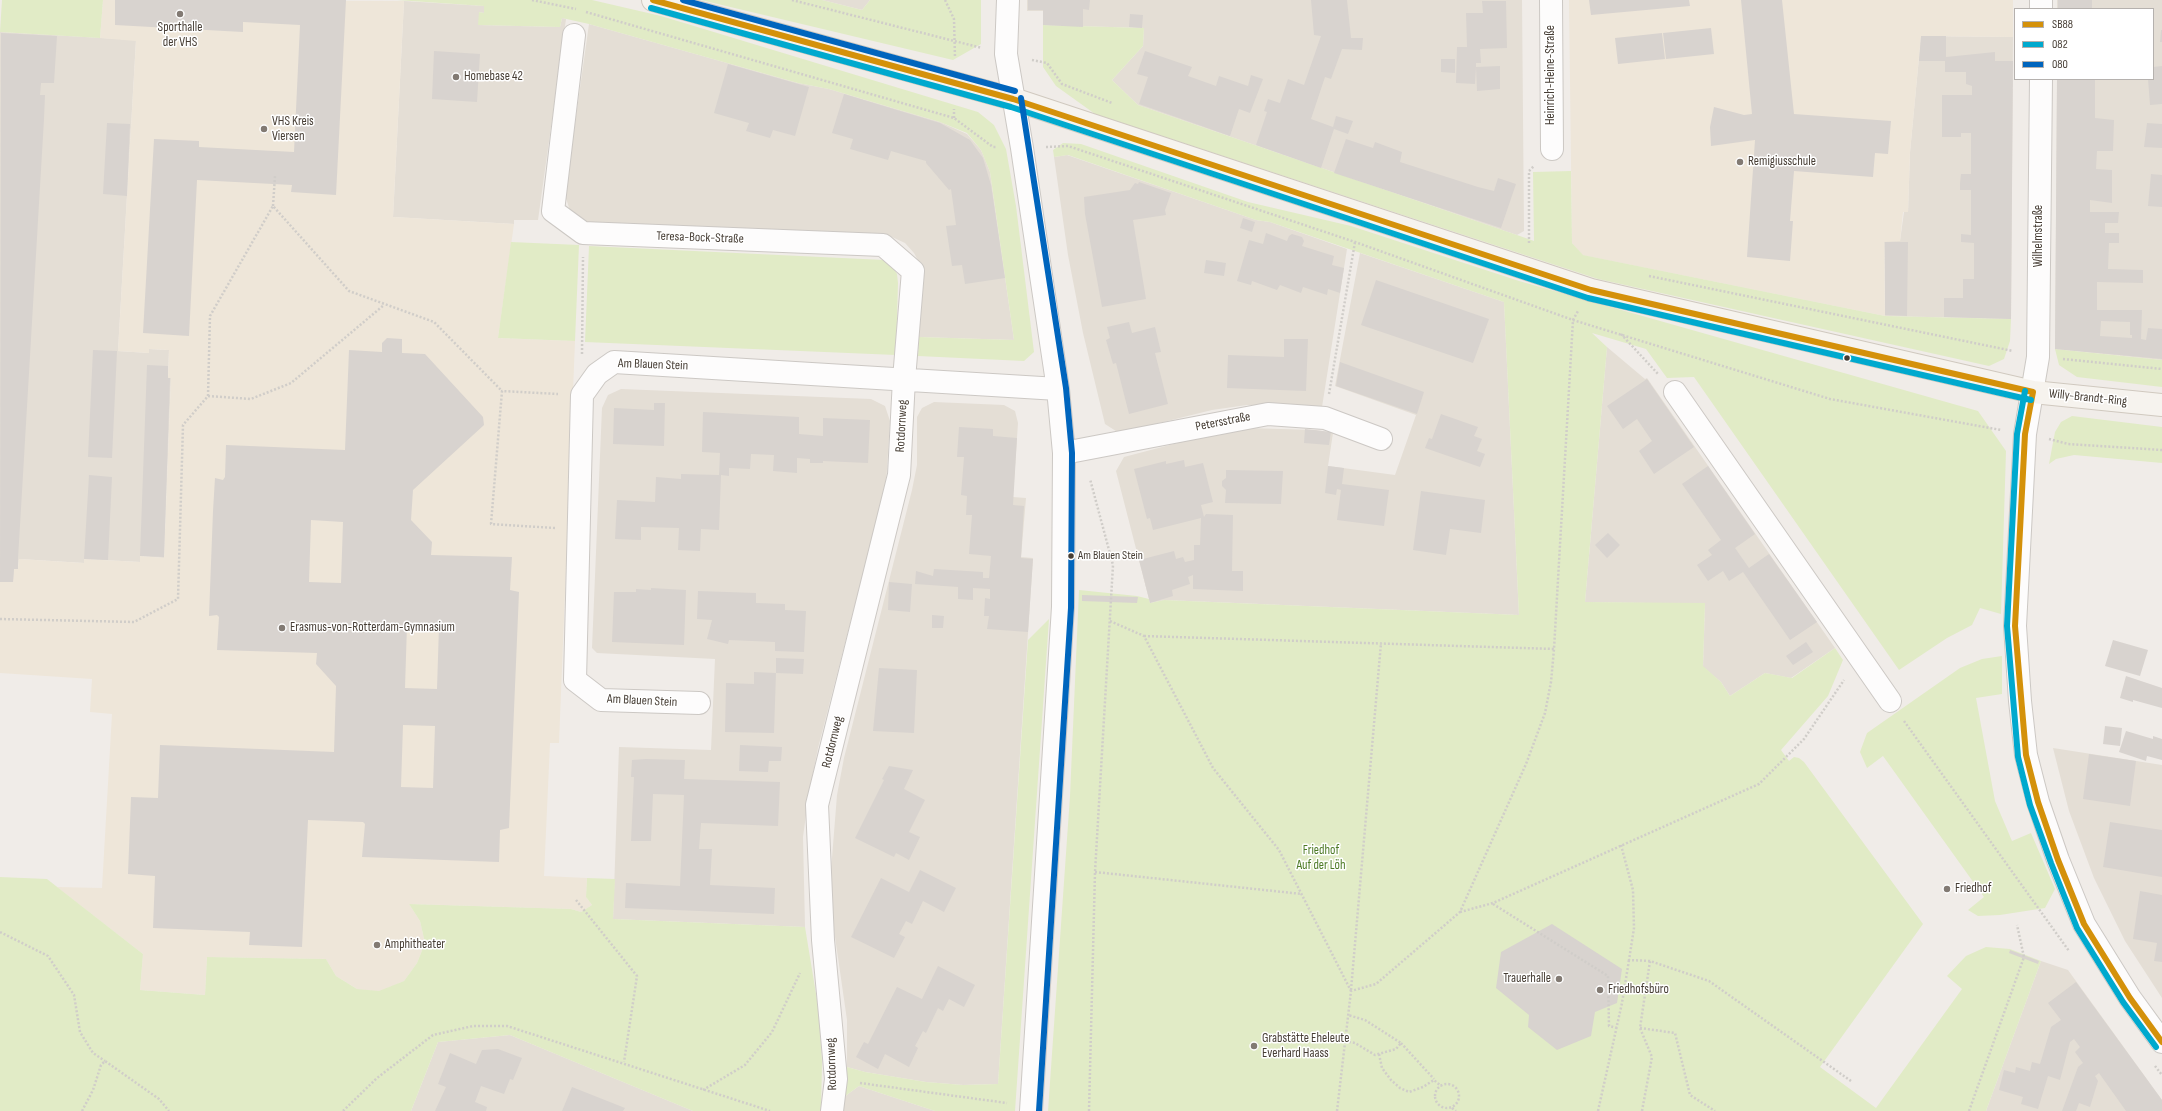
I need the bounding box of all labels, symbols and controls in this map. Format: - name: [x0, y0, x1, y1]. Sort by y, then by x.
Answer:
- legend: [2014, 8, 2154, 80]
- marker: Sporthalle der VHS: [175, 9, 185, 19]
- text: SB88: [2052, 17, 2073, 32]
- place label: Sporthalle der VHS: [158, 20, 202, 51]
- street label: Heinrich-Heine-Straße: [1543, 25, 1559, 125]
- text: 082: [2052, 37, 2068, 52]
- text: 080: [2052, 57, 2068, 72]
- place label: Homebase 42: [464, 69, 523, 85]
- marker: Homebase 42: [451, 72, 461, 82]
- place label: VHS Kreis Viersen: [272, 114, 314, 145]
- marker: VHS Kreis Viersen: [259, 124, 269, 134]
- place label: Remigiusschule: [1748, 154, 1816, 170]
- marker: Remigiusschule: [1735, 157, 1745, 167]
- street label: Wilhelmstraße: [2031, 205, 2047, 267]
- street label: Teresa-Bock-Straße: [656, 229, 744, 247]
- unlabelled marker: [1842, 353, 1852, 363]
- street label: Am Blauen Stein: [618, 356, 688, 374]
- street label: Willy-Brandt-Ring: [2048, 386, 2128, 410]
- street label: Rotdornweg: [893, 399, 911, 453]
- street label: Petersstraße: [1194, 409, 1252, 435]
- place label: Am Blauen Stein: [1078, 549, 1143, 563]
- marker: Am Blauen Stein: [1066, 551, 1076, 561]
- place label: Erasmus-von-Rotterdam-Gymnasium: [290, 620, 455, 636]
- marker: Erasmus-von-Rotterdam-Gymnasium: [277, 623, 287, 633]
- street label: Am Blauen Stein: [606, 691, 678, 711]
- street label: Rotdornweg: [819, 714, 847, 770]
- park label: Friedhof Auf der Löh: [1297, 843, 1345, 874]
- place label: Friedhof: [1955, 881, 1991, 897]
- marker: Friedhof: [1942, 884, 1952, 894]
- place label: Amphitheater: [385, 937, 445, 953]
- marker: Amphitheater: [372, 940, 382, 950]
- place label: Trauerhalle: [1503, 971, 1551, 987]
- marker: Trauerhalle: [1554, 974, 1564, 984]
- place label: Friedhofsbüro: [1608, 982, 1669, 998]
- marker: Friedhofsbüro: [1595, 985, 1605, 995]
- place label: Grabstätte Eheleute Everhard Haass: [1262, 1031, 1349, 1062]
- street label: Rotdornweg: [823, 1037, 841, 1091]
- marker: Grabstätte Eheleute Everhard Haass: [1249, 1041, 1259, 1051]

